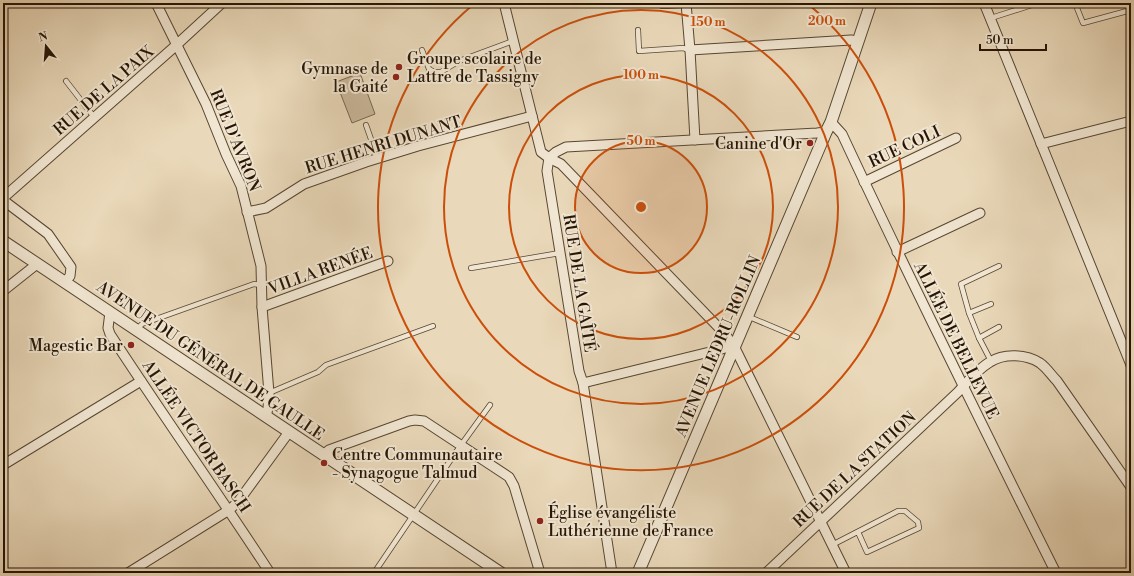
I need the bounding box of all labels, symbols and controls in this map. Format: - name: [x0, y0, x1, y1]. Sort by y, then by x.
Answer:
- text: 200 m: [808, 14, 846, 29]
- text: 150 m: [691, 15, 725, 30]
- north arrow: [26, 26, 66, 66]
- scale bar: [980, 26, 1046, 52]
- text: N: [37, 29, 50, 45]
- text: 50 m: [986, 33, 1014, 48]
- street label: RUE DE LA PAIX: [49, 41, 159, 140]
- place label: Groupe scolaire de Lattre de Tassigny: [407, 49, 542, 87]
- place label: Gymnase de la Gaité: [301, 59, 388, 97]
- marker: Groupe scolaire de Lattre de Tassigny: [394, 62, 404, 72]
- text: 100 m: [623, 68, 659, 83]
- marker: Gymnase de la Gaité: [391, 72, 401, 82]
- street label: RUE D'AVRON: [205, 86, 265, 195]
- street label: RUE HENRI DUNANT: [302, 112, 464, 178]
- street label: RUE COLI: [865, 122, 944, 172]
- text: 50 m: [626, 134, 656, 149]
- place label: Canine d'Or: [715, 134, 802, 154]
- marker: Canine d'Or: [805, 138, 815, 148]
- centre of rings: [634, 200, 648, 214]
- street label: RUE DE LA GAÎTÉ: [558, 212, 602, 354]
- street label: VILLA RENÉE: [264, 241, 375, 299]
- street label: AVENUE LEDRU-ROLLIN: [670, 253, 765, 441]
- street label: ALLÉE DE BELLEVUE: [909, 257, 1005, 422]
- street label: AVENUE DU GÉNÉRAL DE GAULLE: [92, 275, 329, 445]
- place label: Magestic Bar: [29, 336, 123, 356]
- marker: Magestic Bar: [126, 340, 136, 350]
- street label: ALLÉE VICTOR BASCH: [137, 355, 256, 517]
- street label: RUE DE LA STATION: [789, 407, 920, 532]
- place label: Centre Communautaire - Synagogue Talmud: [332, 445, 502, 483]
- marker: Centre Communautaire - Synagogue Talmud: [319, 458, 329, 468]
- place label: Église évangéliste Luthérienne de France: [548, 501, 714, 541]
- marker: Église évangéliste Luthérienne de France: [535, 516, 545, 526]

